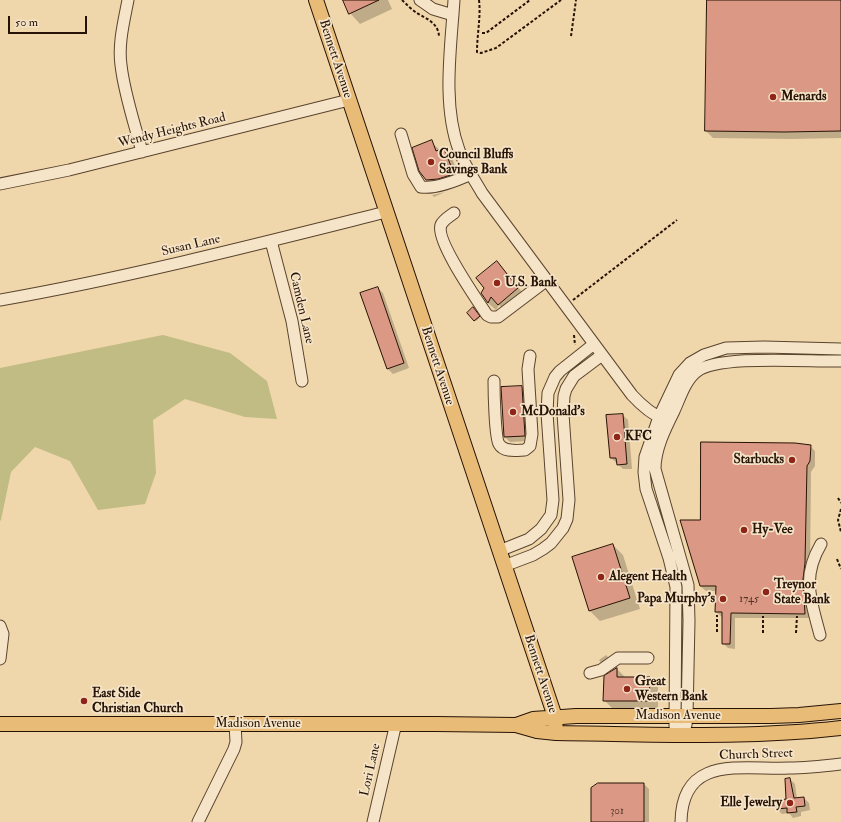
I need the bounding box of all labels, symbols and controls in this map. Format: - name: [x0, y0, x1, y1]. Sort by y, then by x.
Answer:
- scale bar: [10, 8, 89, 34]
- text: 50 m: [15, 15, 38, 30]
- street label: Bennett Avenue: [315, 18, 355, 100]
- place label: Menards: [781, 89, 826, 105]
- marker: Menards: [768, 92, 778, 102]
- street label: Wendy Heights Road: [117, 110, 227, 152]
- place label: Council Bluffs Savings Bank: [439, 147, 513, 178]
- marker: Council Bluffs Savings Bank: [426, 157, 436, 167]
- street label: Susan Lane: [160, 232, 222, 260]
- street label: Camden Lane: [285, 271, 317, 345]
- place label: U.S. Bank: [505, 275, 557, 291]
- marker: U.S. Bank: [492, 278, 502, 288]
- street label: Bennett Avenue: [417, 325, 457, 407]
- place label: McDonald's: [521, 404, 585, 420]
- marker: McDonald's: [508, 407, 518, 417]
- place label: KFC: [625, 429, 652, 445]
- marker: KFC: [612, 432, 622, 442]
- place label: Starbucks: [733, 452, 784, 468]
- marker: Starbucks: [787, 455, 797, 465]
- place label: Hy-Vee: [752, 522, 793, 538]
- marker: Hy-Vee: [739, 525, 749, 535]
- place label: Alegent Health: [609, 569, 687, 585]
- marker: Alegent Health: [596, 572, 606, 582]
- place label: Treynor State Bank: [774, 577, 830, 608]
- marker: Treynor State Bank: [761, 587, 771, 597]
- place label: Papa Murphy's: [637, 591, 715, 607]
- house number: 1745: [739, 593, 759, 607]
- marker: Papa Murphy's: [718, 594, 728, 604]
- street label: Bennett Avenue: [520, 633, 560, 715]
- place label: Great Western Bank: [635, 674, 708, 705]
- marker: Great Western Bank: [622, 684, 632, 694]
- place label: East Side Christian Church: [92, 686, 183, 717]
- marker: East Side Christian Church: [79, 696, 89, 706]
- street label: Madison Avenue: [635, 708, 721, 724]
- street label: Madison Avenue: [215, 716, 301, 732]
- street label: Lori Lane: [357, 742, 385, 798]
- street label: Church Street: [719, 746, 793, 764]
- place label: Elle Jewelry: [720, 795, 782, 811]
- marker: Elle Jewelry: [785, 798, 795, 808]
- house number: 301: [610, 805, 624, 819]

